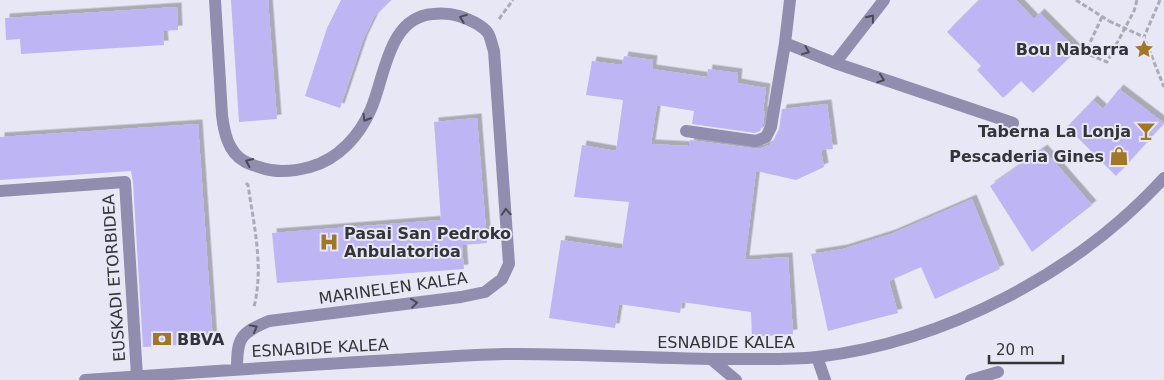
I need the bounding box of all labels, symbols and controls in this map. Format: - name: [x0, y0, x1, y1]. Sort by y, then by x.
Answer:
- one-way arrow: [459, 14, 467, 24]
- one-way arrow: [865, 15, 873, 24]
- place icon: Bou Nabarra: [1133, 38, 1155, 60]
- place label: Bou Nabarra: [1016, 40, 1129, 59]
- one-way arrow: [802, 46, 810, 56]
- one-way arrow: [877, 73, 885, 83]
- one-way arrow: [362, 113, 372, 122]
- bar icon: Taberna La Lonja: [1135, 120, 1157, 142]
- place label: Taberna La Lonja: [978, 122, 1131, 141]
- shop icon: Pescaderia Gines: [1108, 145, 1130, 167]
- place label: Pescaderia Gines: [949, 147, 1104, 166]
- one-way arrow: [245, 158, 254, 169]
- street label: EUSKADI ETORBIDEA: [99, 194, 129, 362]
- one-way arrow: [501, 207, 512, 215]
- place label: Pasai San Pedroko Anbulatorioa: [344, 224, 511, 261]
- hospital icon: Pasai San Pedroko Anbulatorioa: [318, 231, 340, 253]
- street label: MARINELEN KALEA: [317, 268, 469, 308]
- one-way arrow: [410, 298, 418, 309]
- one-way arrow: [249, 324, 258, 334]
- bank icon: BBVA: [151, 328, 173, 350]
- place label: BBVA: [177, 330, 225, 349]
- scale bar: [989, 332, 1063, 364]
- street label: ESNABIDE KALEA: [657, 333, 795, 352]
- street label: ESNABIDE KALEA: [251, 335, 389, 361]
- text: 20 m: [996, 341, 1034, 359]

